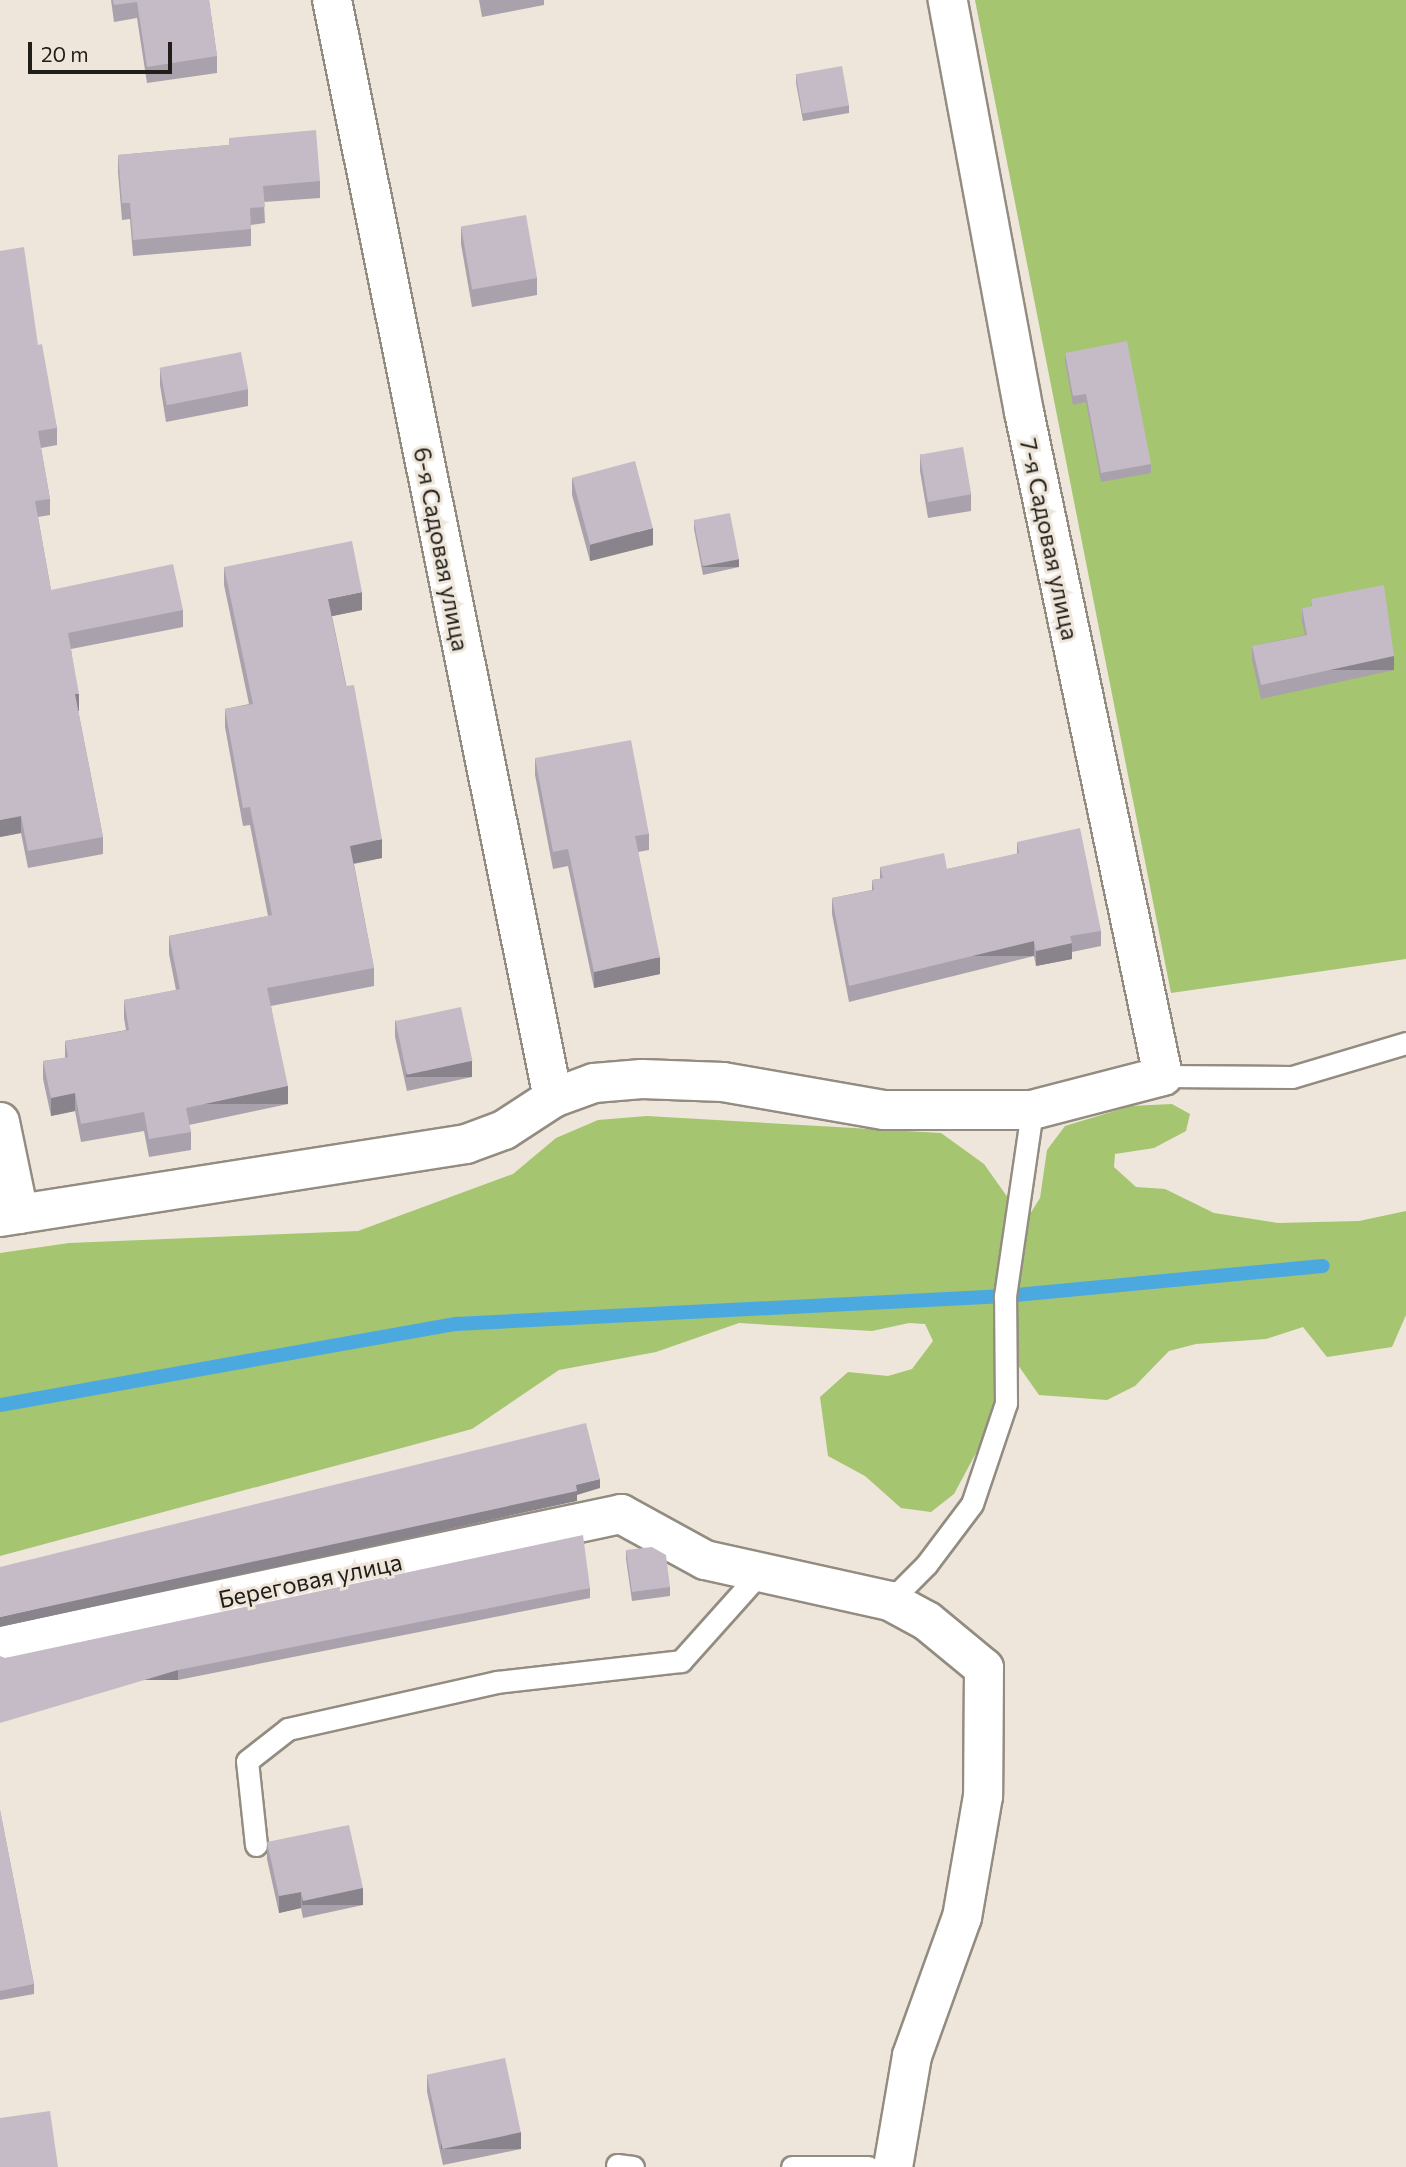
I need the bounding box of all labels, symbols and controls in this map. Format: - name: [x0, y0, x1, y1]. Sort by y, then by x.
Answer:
- scale bar: [32, 28, 175, 72]
- text: 20 m: [41, 41, 89, 66]
- street label: 7-я Садовая улица: [1015, 436, 1085, 642]
- street label: 6-я Садовая улица: [408, 445, 476, 653]
- street label: Береговая улица: [215, 1546, 405, 1614]

